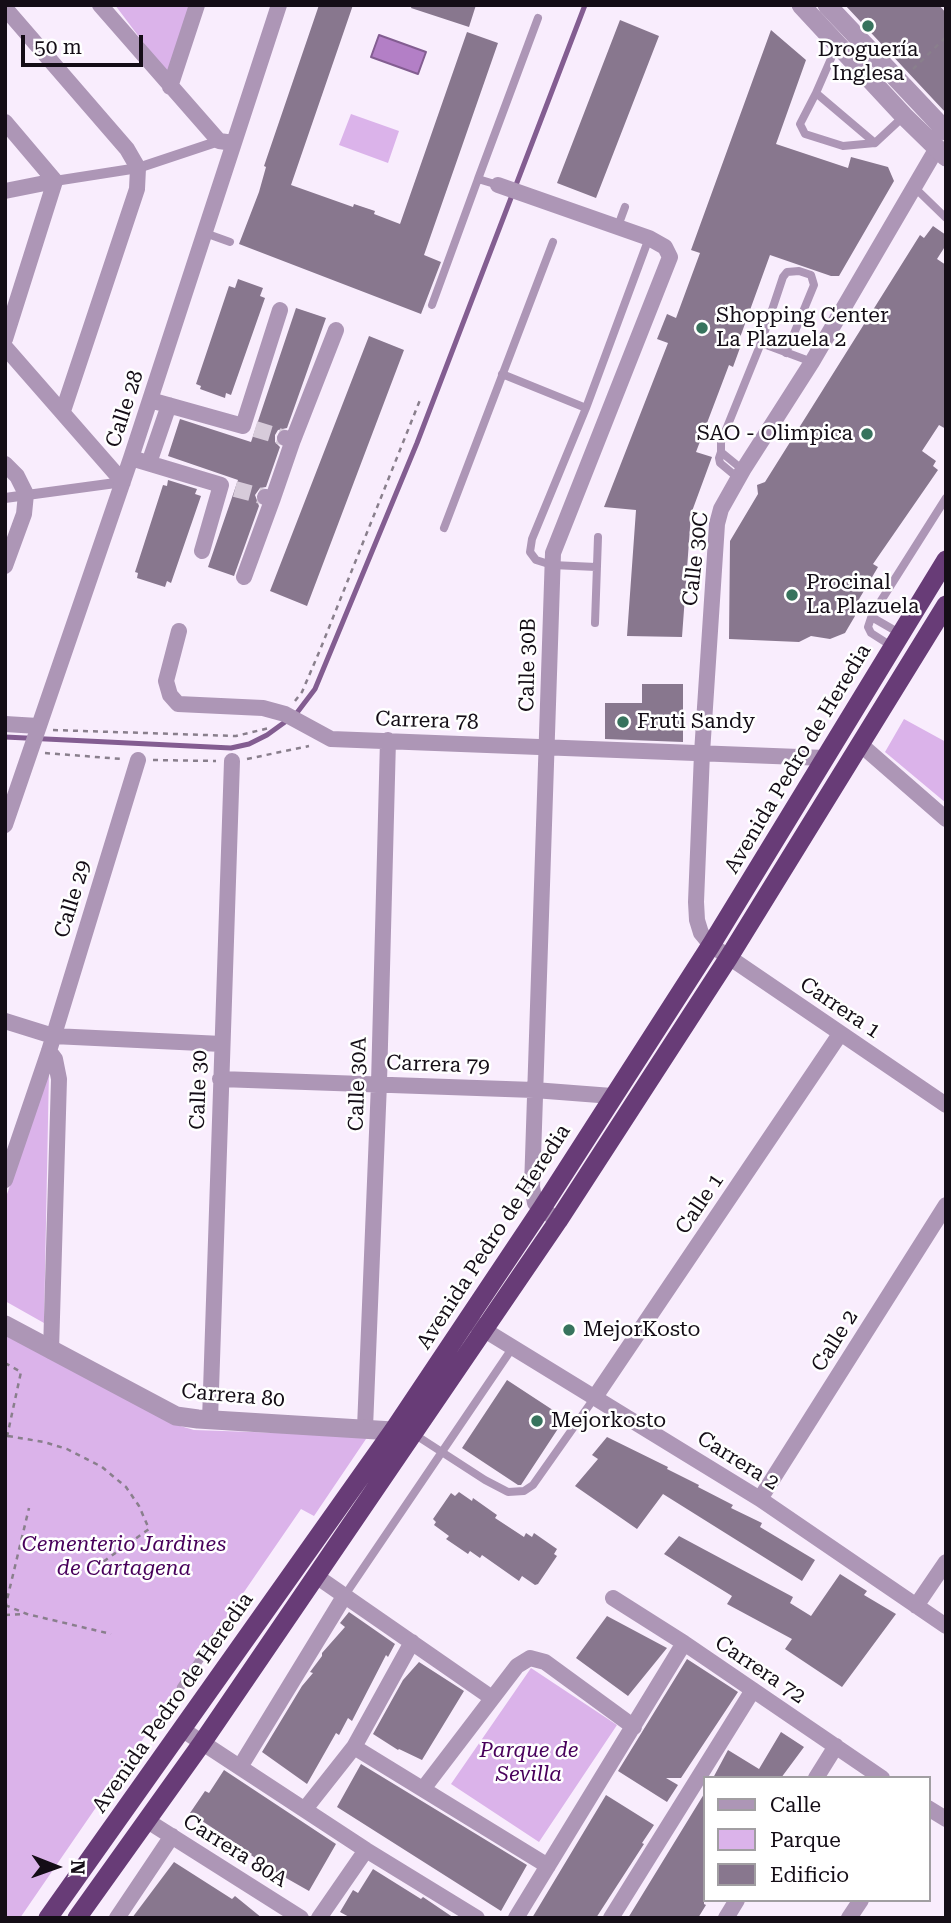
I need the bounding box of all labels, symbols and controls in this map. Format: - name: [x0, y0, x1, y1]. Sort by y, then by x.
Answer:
- marker: Droguería Inglesa: [860, 18, 876, 34]
- scale bar: [24, 21, 147, 65]
- text: 50 m: [34, 35, 82, 59]
- place label: Droguería Inglesa: [818, 37, 918, 87]
- place label: Shopping Center La Plazuela 2: [716, 303, 889, 353]
- marker: Shopping Center La Plazuela 2: [694, 320, 710, 336]
- street label: Calle 28: [101, 367, 149, 451]
- place label: SAO - Olimpica: [697, 421, 853, 447]
- marker: SAO - Olimpica: [859, 426, 875, 442]
- street label: Calle 30C: [678, 510, 714, 608]
- place label: Procinal La Plazuela: [806, 570, 919, 620]
- marker: Procinal La Plazuela: [784, 587, 800, 603]
- street label: Calle 30B: [515, 618, 541, 712]
- street label: Avenida Pedro de Heredia: [719, 640, 877, 878]
- street label: Carrera 78: [375, 707, 479, 735]
- place label: Fruti Sandy: [637, 709, 755, 735]
- marker: Fruti Sandy: [615, 714, 631, 730]
- street label: Calle 29: [49, 857, 97, 941]
- street label: Carrera 1: [795, 972, 885, 1044]
- street label: Calle 30A: [344, 1036, 372, 1132]
- street label: Calle 30: [185, 1050, 213, 1130]
- street label: Carrera 79: [386, 1051, 490, 1079]
- street label: Avenida Pedro de Heredia: [412, 1120, 576, 1354]
- street label: Calle 1: [671, 1169, 729, 1239]
- street label: Calle 2: [806, 1305, 864, 1377]
- place label: MejorKosto: [583, 1317, 700, 1343]
- marker: MejorKosto: [561, 1322, 577, 1338]
- street label: Carrera 80: [180, 1379, 286, 1413]
- place label: Mejorkosto: [551, 1408, 666, 1434]
- marker: Mejorkosto: [529, 1413, 545, 1429]
- street label: Carrera 2: [692, 1426, 784, 1496]
- park label: Cementerio Jardines de Cartagena: [22, 1532, 226, 1582]
- street label: Avenida Pedro de Heredia: [87, 1588, 259, 1818]
- street label: Carrera 72: [710, 1631, 810, 1709]
- park label: Parque de Sevilla: [480, 1738, 578, 1788]
- legend: [702, 1776, 930, 1902]
- text: Calle: [770, 1793, 821, 1817]
- street label: Carrera 80A: [178, 1809, 292, 1893]
- text: Parque: [770, 1828, 841, 1852]
- north arrow: [21, 1832, 91, 1902]
- text: N: [66, 1860, 89, 1875]
- text: Edificio: [770, 1863, 849, 1887]

